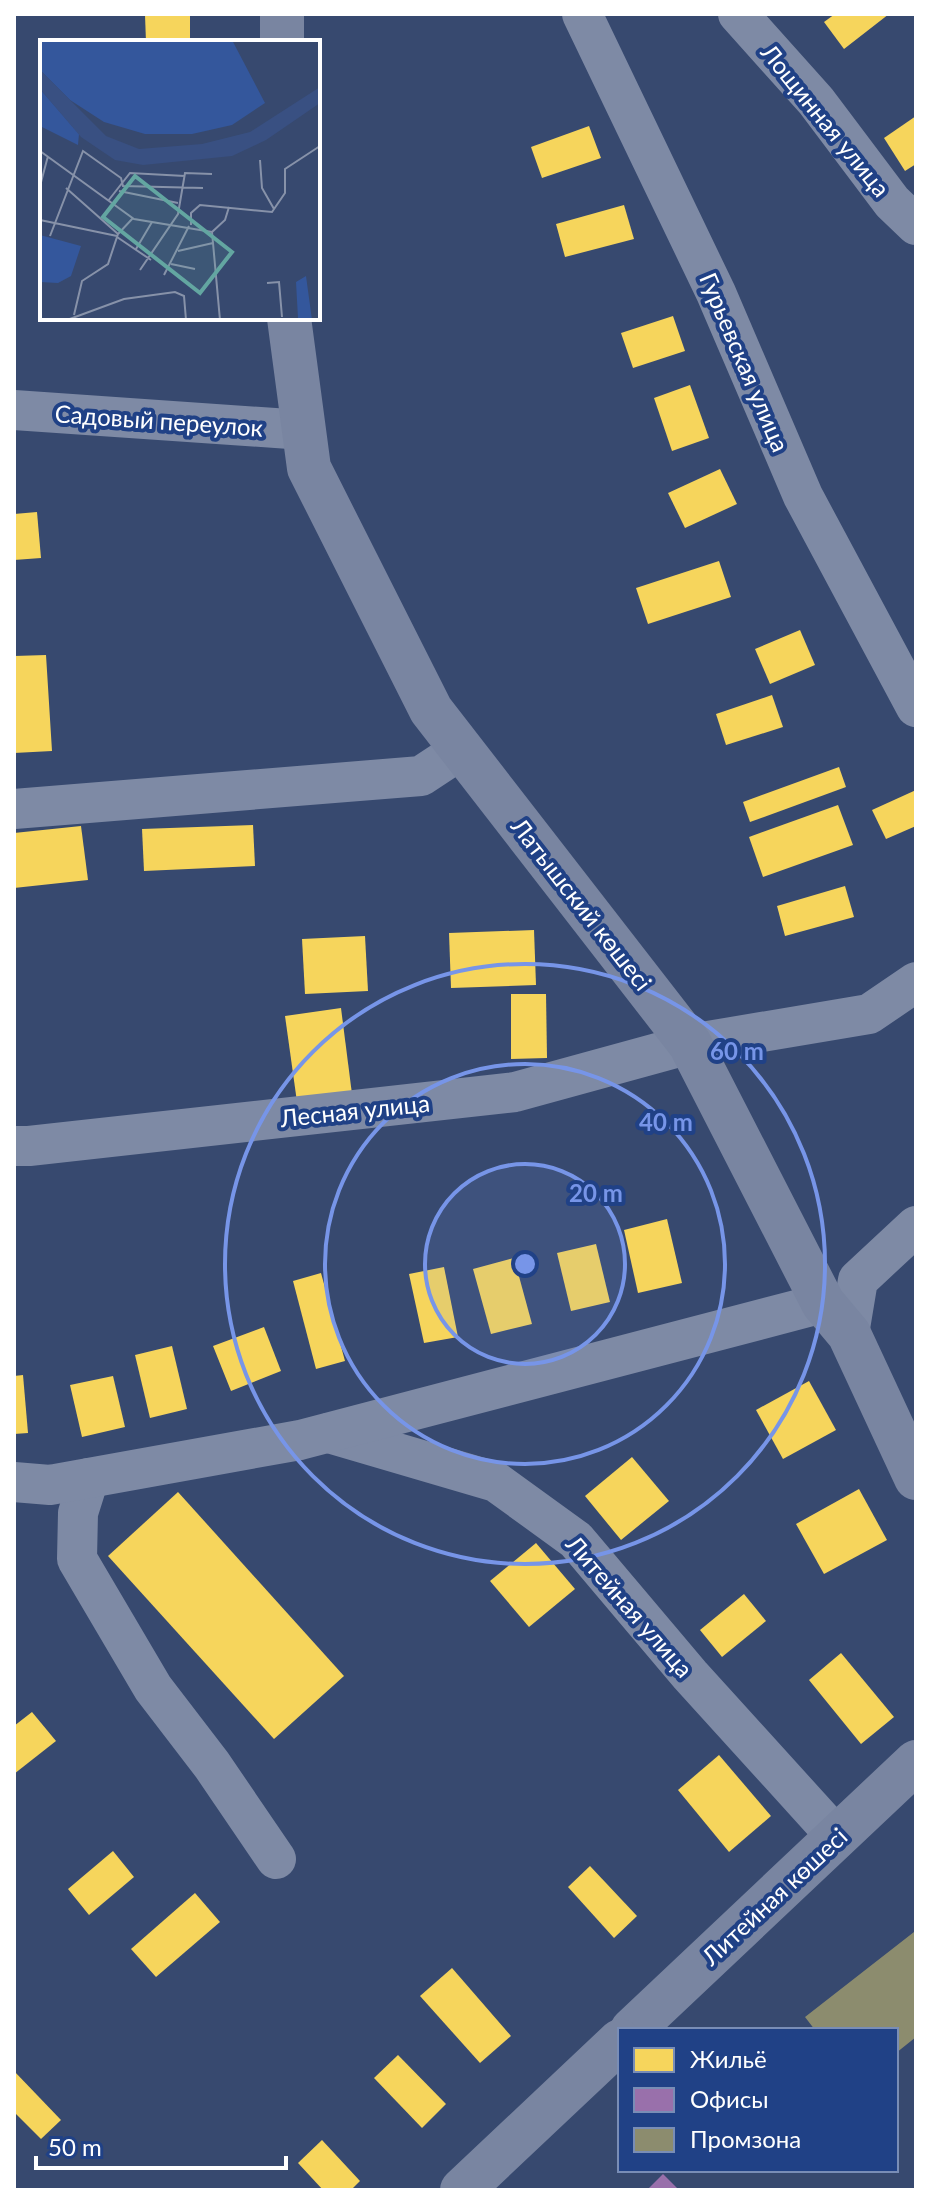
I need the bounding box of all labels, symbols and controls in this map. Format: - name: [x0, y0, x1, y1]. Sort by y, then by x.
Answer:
- street label: Лощинная улица: [755, 37, 896, 202]
- inset map: [40, 40, 320, 320]
- street label: Гурьевская улица: [694, 268, 796, 456]
- street label: Садовый переулок: [54, 398, 265, 442]
- street label: Латышский көшесі: [505, 811, 658, 996]
- text: 60 m: [710, 1036, 764, 1065]
- street label: Лесная улица: [278, 1088, 431, 1132]
- text: 40 m: [639, 1107, 693, 1136]
- text: 20 m: [569, 1178, 623, 1207]
- centre of rings: [511, 1250, 539, 1278]
- street label: Литейная улица: [560, 1529, 699, 1683]
- street label: Литейная көшесі: [695, 1821, 853, 1971]
- legend: [618, 2028, 898, 2172]
- text: Жильё: [690, 2044, 767, 2073]
- text: Офисы: [690, 2084, 769, 2113]
- scale bar: [36, 2120, 286, 2170]
- text: Промзона: [690, 2124, 801, 2153]
- text: 50 m: [48, 2132, 102, 2161]

